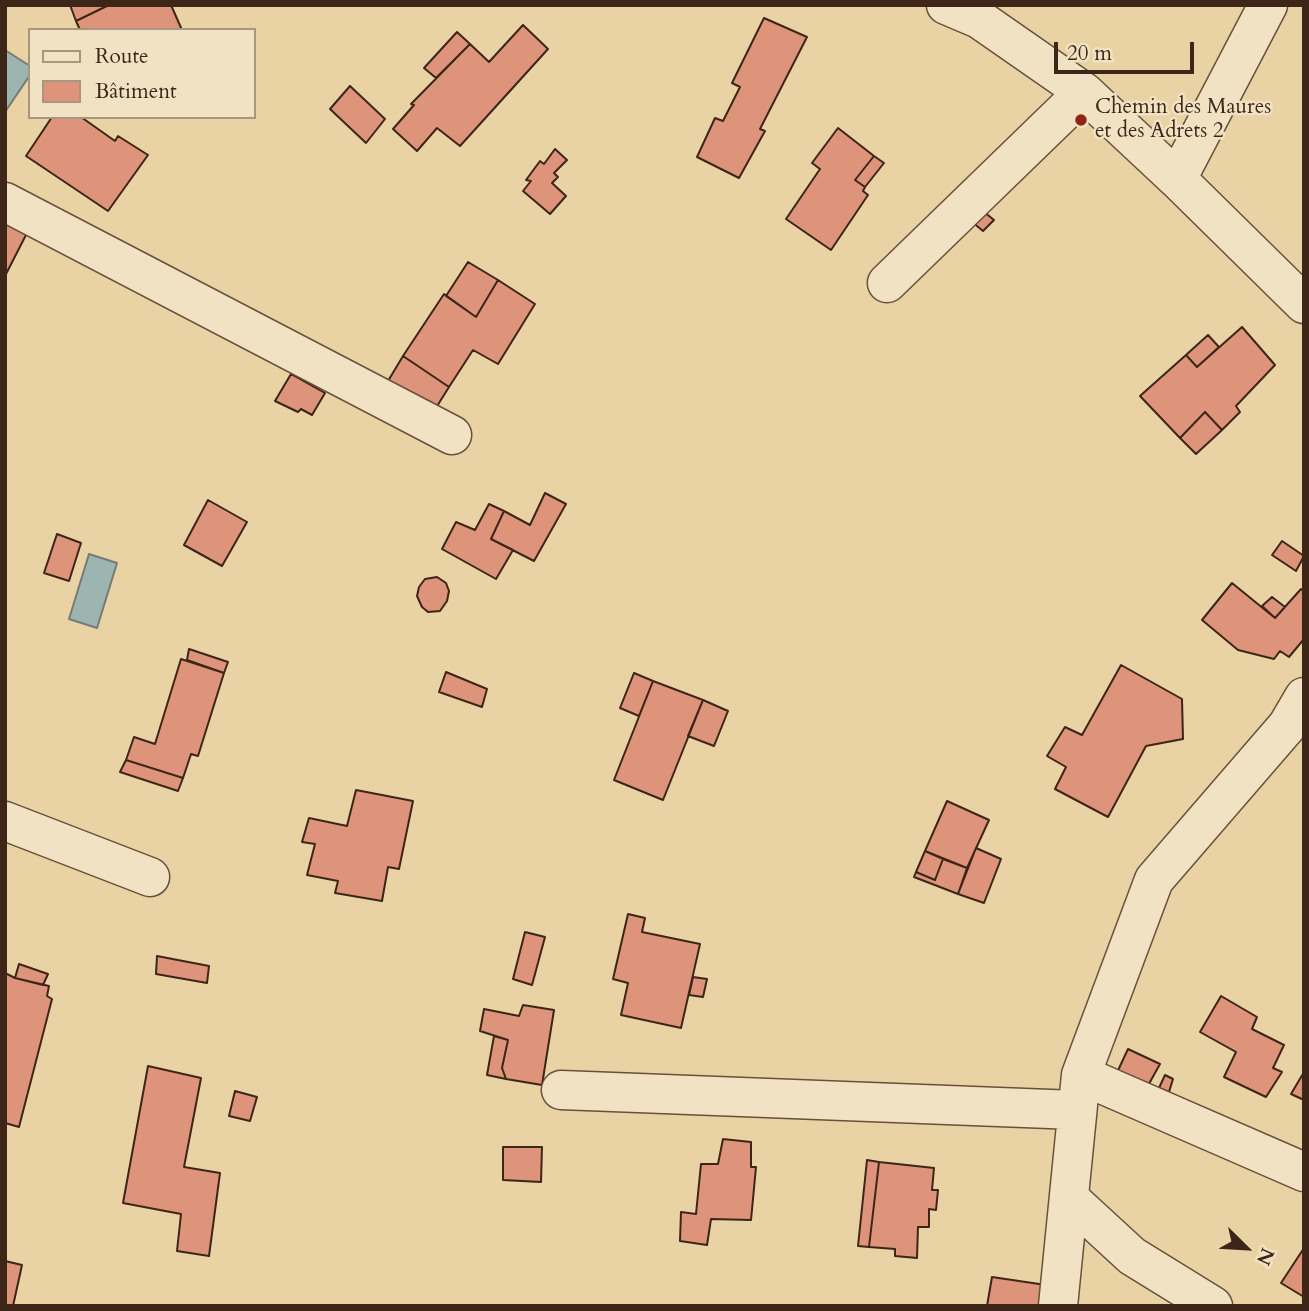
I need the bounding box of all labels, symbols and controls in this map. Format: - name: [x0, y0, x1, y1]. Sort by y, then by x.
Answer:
- legend: [28, 28, 256, 119]
- scale bar: [1057, 28, 1197, 72]
- text: 20 m: [1067, 39, 1112, 68]
- text: Route: [95, 42, 149, 71]
- text: Bâtiment: [95, 77, 177, 106]
- place label: Chemin des Maures et des Adrets 2: [1095, 95, 1271, 145]
- marker: Chemin des Maures et des Adrets 2: [1073, 112, 1089, 128]
- north arrow: [1211, 1213, 1281, 1283]
- text: N: [1250, 1244, 1280, 1269]

